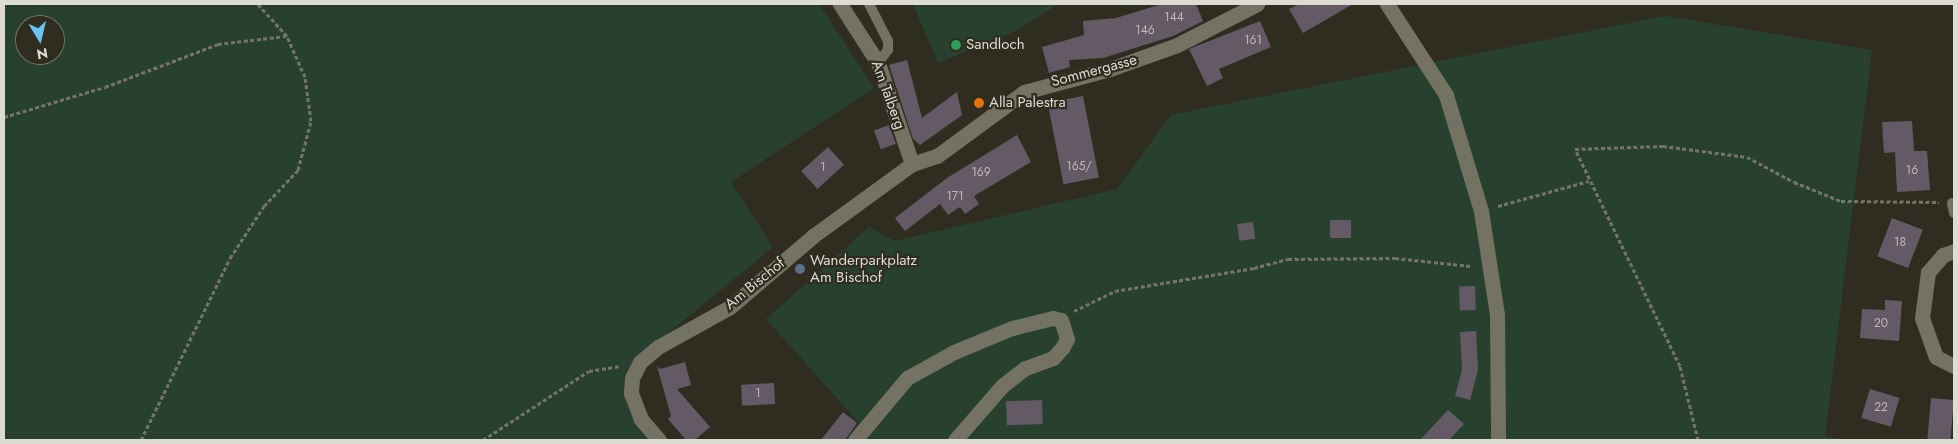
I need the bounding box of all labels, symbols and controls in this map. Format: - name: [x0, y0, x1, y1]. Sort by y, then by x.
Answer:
- house number: 144: [1164, 11, 1184, 25]
- north arrow: [15, 15, 65, 65]
- house number: 146: [1135, 24, 1155, 38]
- house number: 161: [1244, 34, 1262, 48]
- place label: Sandloch: [966, 36, 1025, 54]
- marker: Sandloch: [950, 39, 962, 51]
- text: N: [35, 43, 49, 65]
- street label: Sommergasse: [1049, 51, 1139, 91]
- street label: Am Talberg: [867, 58, 909, 132]
- place label: Alla Palestra: [989, 94, 1066, 112]
- marker: Alla Palestra: [973, 97, 985, 109]
- house number: 165/: [1066, 160, 1092, 174]
- house number: 1: [820, 161, 826, 175]
- house number: 16: [1906, 164, 1918, 178]
- house number: 169: [971, 166, 991, 180]
- house number: 171: [946, 190, 964, 204]
- house number: 18: [1894, 236, 1906, 250]
- place label: Wanderparkplatz Am Bischof: [810, 251, 917, 286]
- street label: Am Bischof: [721, 254, 789, 314]
- marker: Wanderparkplatz Am Bischof: [794, 263, 806, 275]
- house number: 20: [1874, 317, 1888, 331]
- house number: 1: [755, 387, 761, 401]
- house number: 22: [1874, 401, 1888, 415]

